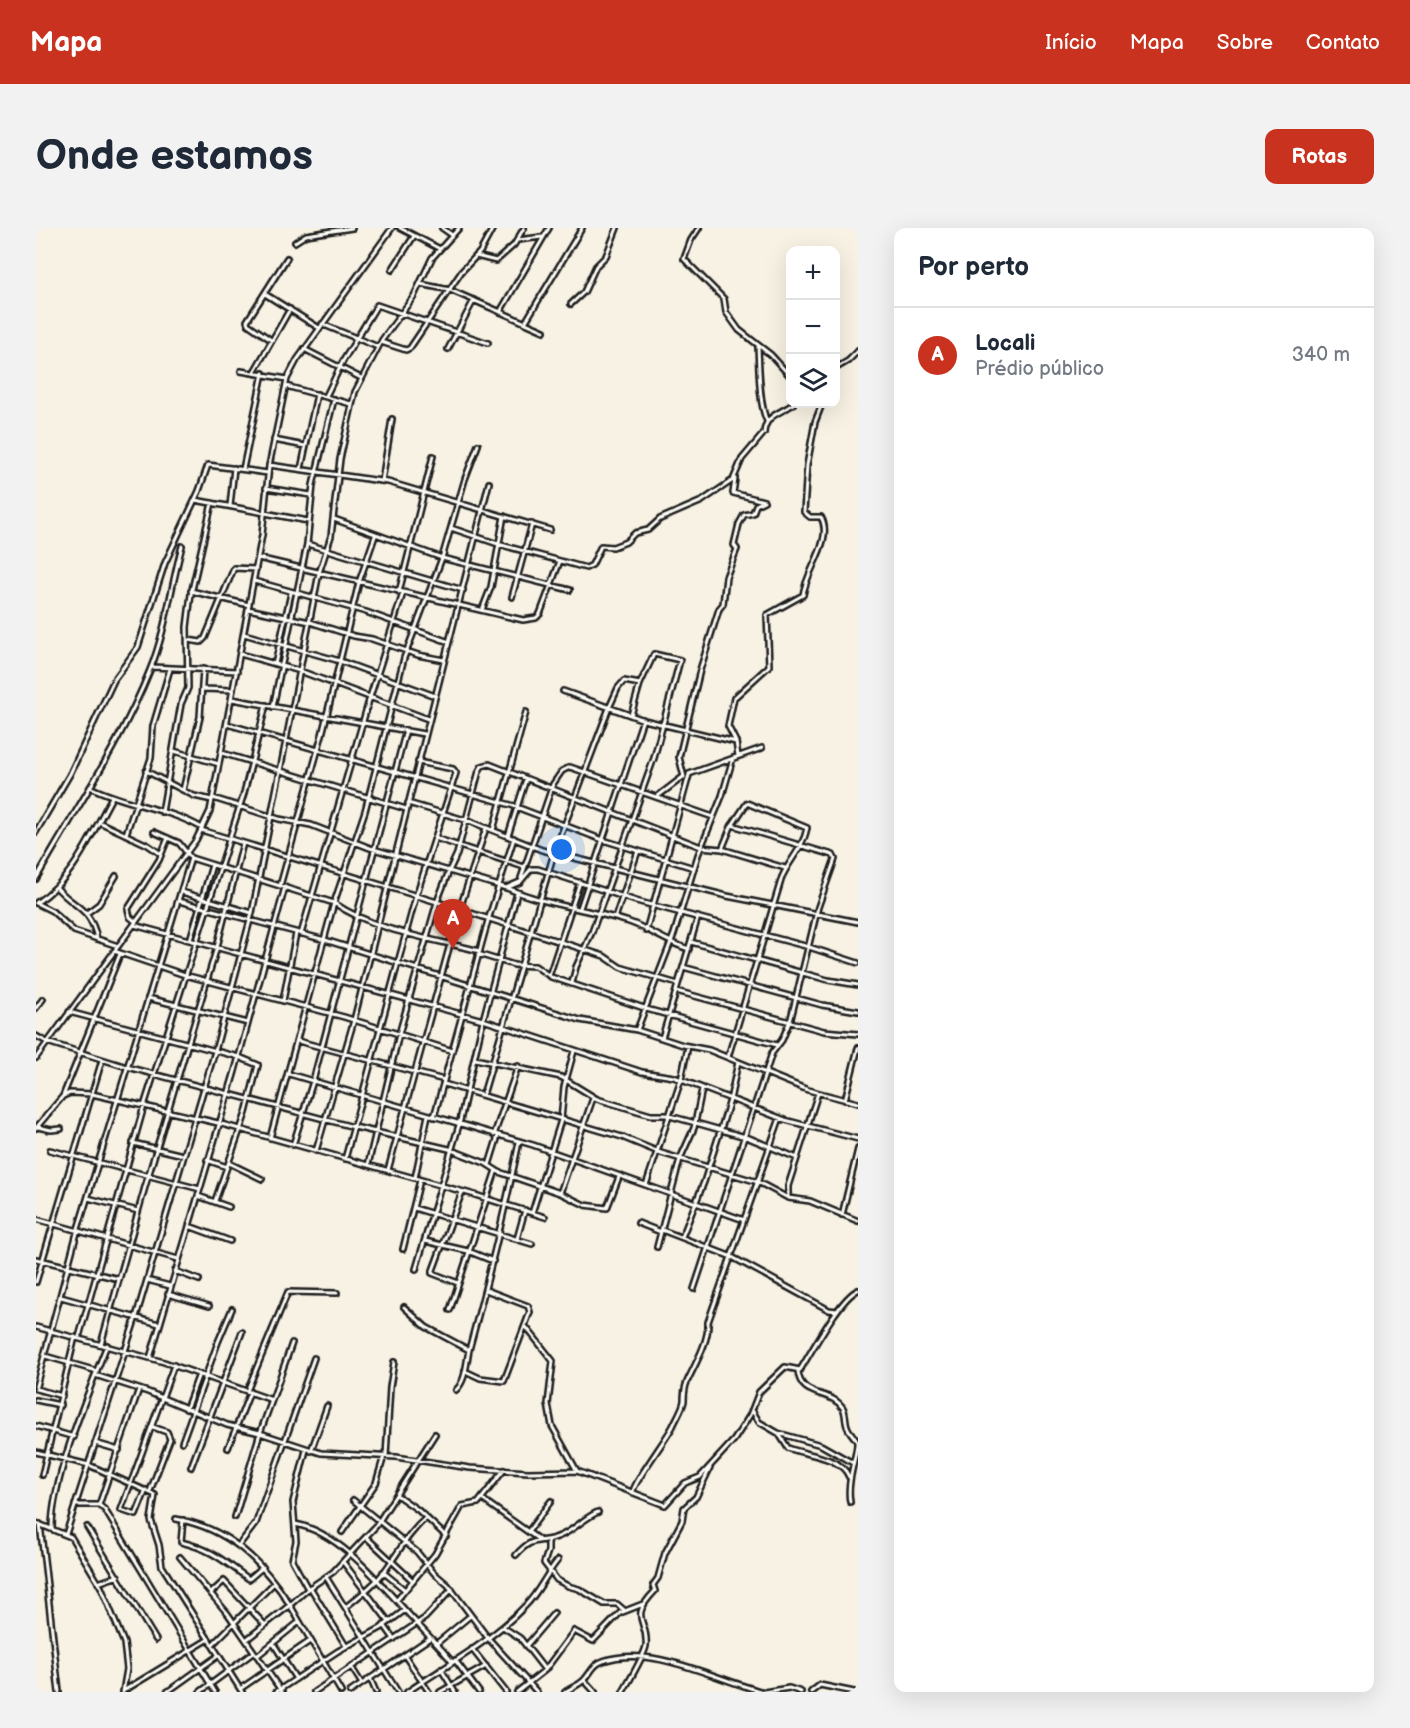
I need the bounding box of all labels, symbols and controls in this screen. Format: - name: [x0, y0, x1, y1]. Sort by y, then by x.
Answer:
- text: Mapa: [30, 26, 102, 59]
- text: Início: [1045, 30, 1097, 55]
- text: Mapa: [1130, 30, 1184, 55]
- text: Sobre: [1217, 30, 1273, 55]
- text: Contato: [1306, 30, 1380, 55]
- button: Rotas: [1265, 129, 1374, 184]
- text: Onde estamos: [36, 131, 313, 182]
- map controls: [786, 246, 840, 408]
- button: +: [786, 246, 840, 300]
- text: Por perto: [918, 252, 1029, 283]
- button: −: [786, 300, 840, 354]
- text: Locali: [975, 330, 1035, 357]
- text: A: [931, 343, 944, 367]
- text: 340 m: [1292, 343, 1350, 367]
- button: layers: [786, 354, 840, 408]
- text: Prédio público: [975, 357, 1104, 381]
- your location: [547, 835, 576, 864]
- pin: A: [434, 900, 472, 949]

